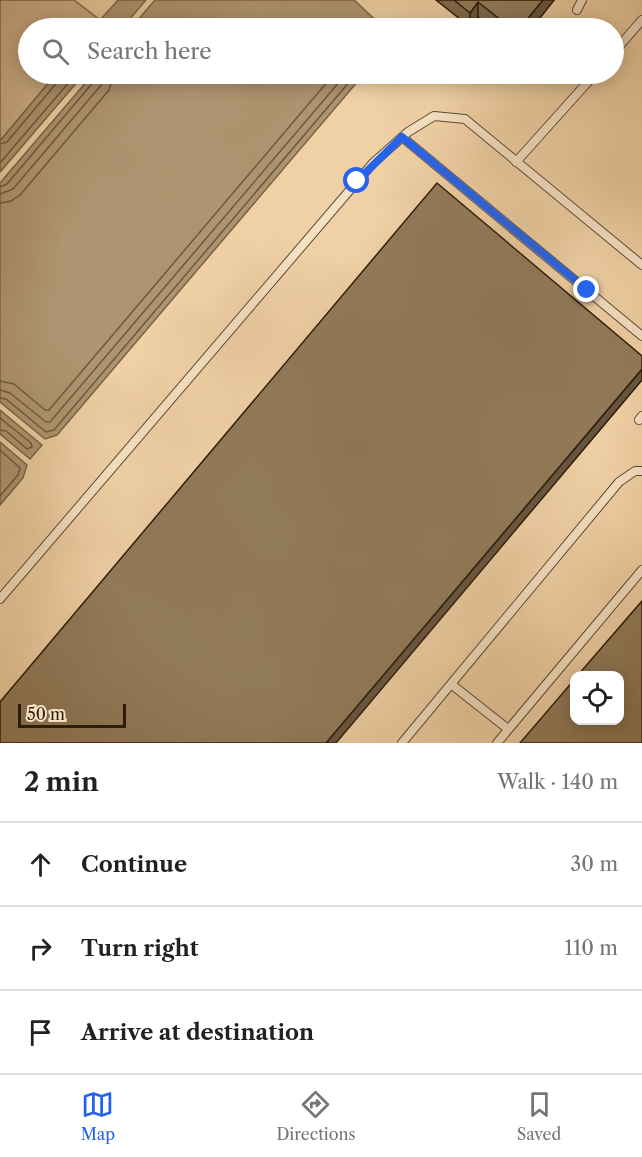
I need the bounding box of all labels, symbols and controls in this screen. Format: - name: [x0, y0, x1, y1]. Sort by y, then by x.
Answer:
- search box: [18, 18, 624, 84]
- icon: search: [39, 35, 72, 68]
- text: Search here: [87, 38, 212, 65]
- route start: [343, 167, 369, 193]
- route end: [573, 276, 599, 302]
- map controls: [570, 671, 624, 725]
- button: locate: [570, 671, 624, 725]
- scale bar: [18, 701, 126, 728]
- text: 50 m: [27, 704, 65, 724]
- text: 2 min: [24, 766, 99, 798]
- text: Walk · 140 m: [497, 770, 618, 794]
- icon: ahead: [24, 848, 57, 881]
- text: Continue: [81, 851, 187, 878]
- text: 30 m: [570, 852, 618, 876]
- icon: right: [24, 932, 57, 965]
- text: Turn right: [81, 935, 199, 962]
- text: 110 m: [565, 936, 618, 960]
- icon: arrive: [24, 1016, 57, 1049]
- text: Arrive at destination: [81, 1019, 314, 1046]
- tab: Map: [81, 1088, 115, 1144]
- tab: Directions: [276, 1088, 355, 1144]
- tab: Saved: [517, 1088, 561, 1144]

